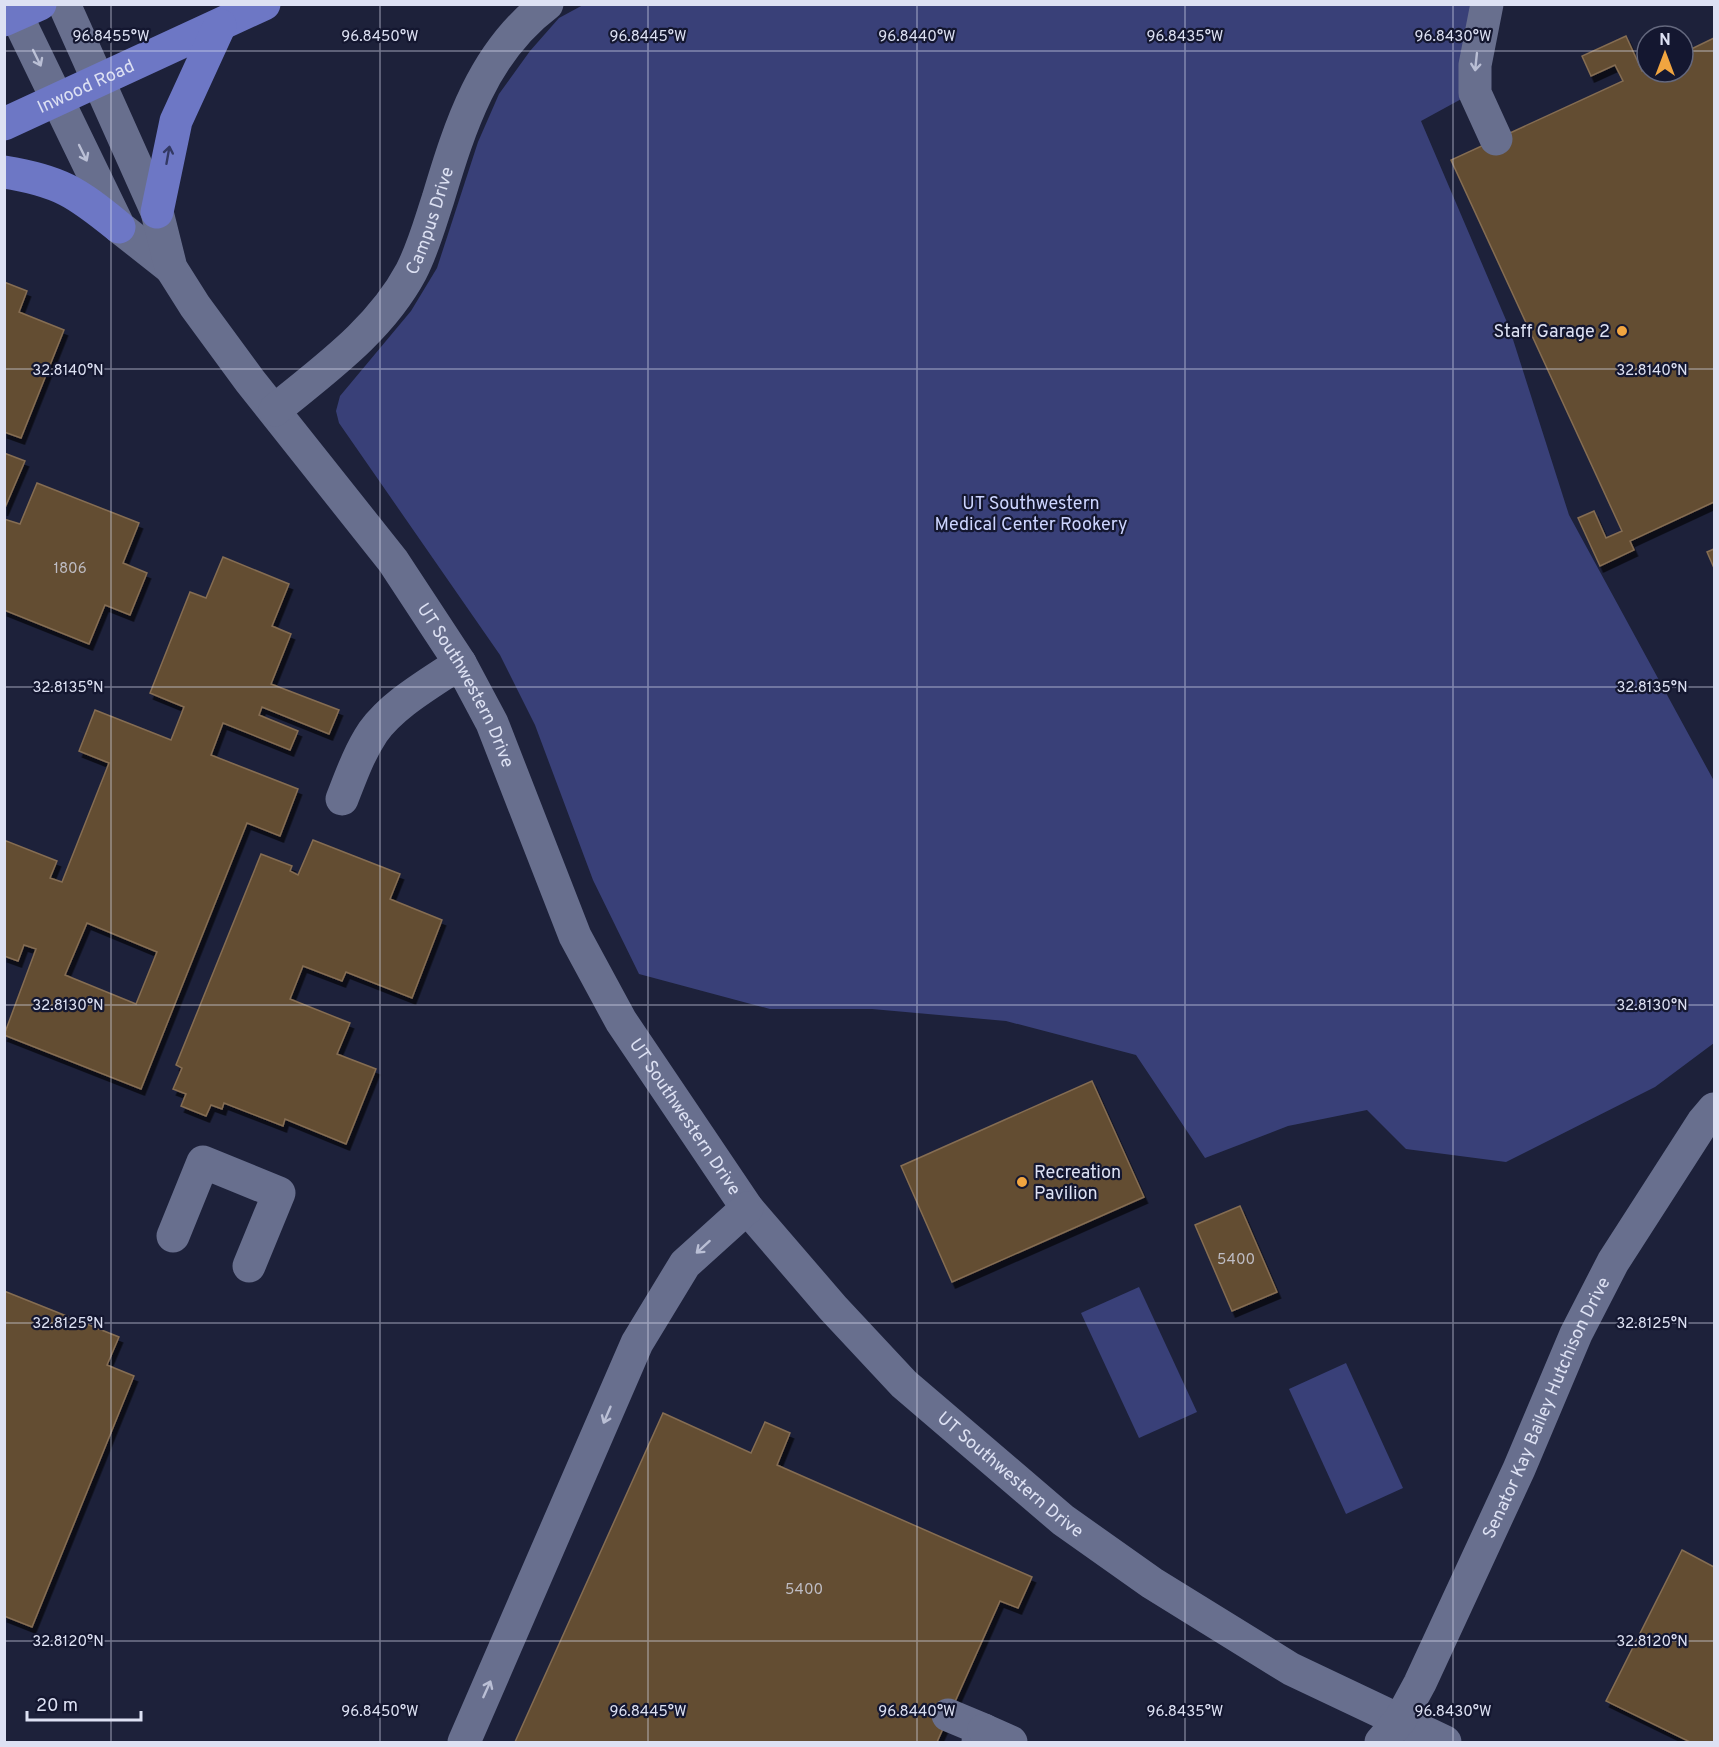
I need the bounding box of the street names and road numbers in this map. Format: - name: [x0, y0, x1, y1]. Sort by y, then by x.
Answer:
- street label: Inwood Road: [34, 55, 139, 120]
- street label: Campus Drive: [401, 164, 460, 279]
- street label: UT Southwestern Drive: [411, 599, 518, 771]
- street label: UT Southwestern Drive: [623, 1035, 745, 1200]
- street label: Senator Kay Bailey Hutchison Drive: [1478, 1273, 1616, 1543]
- street label: UT Southwestern Drive: [932, 1407, 1087, 1544]

